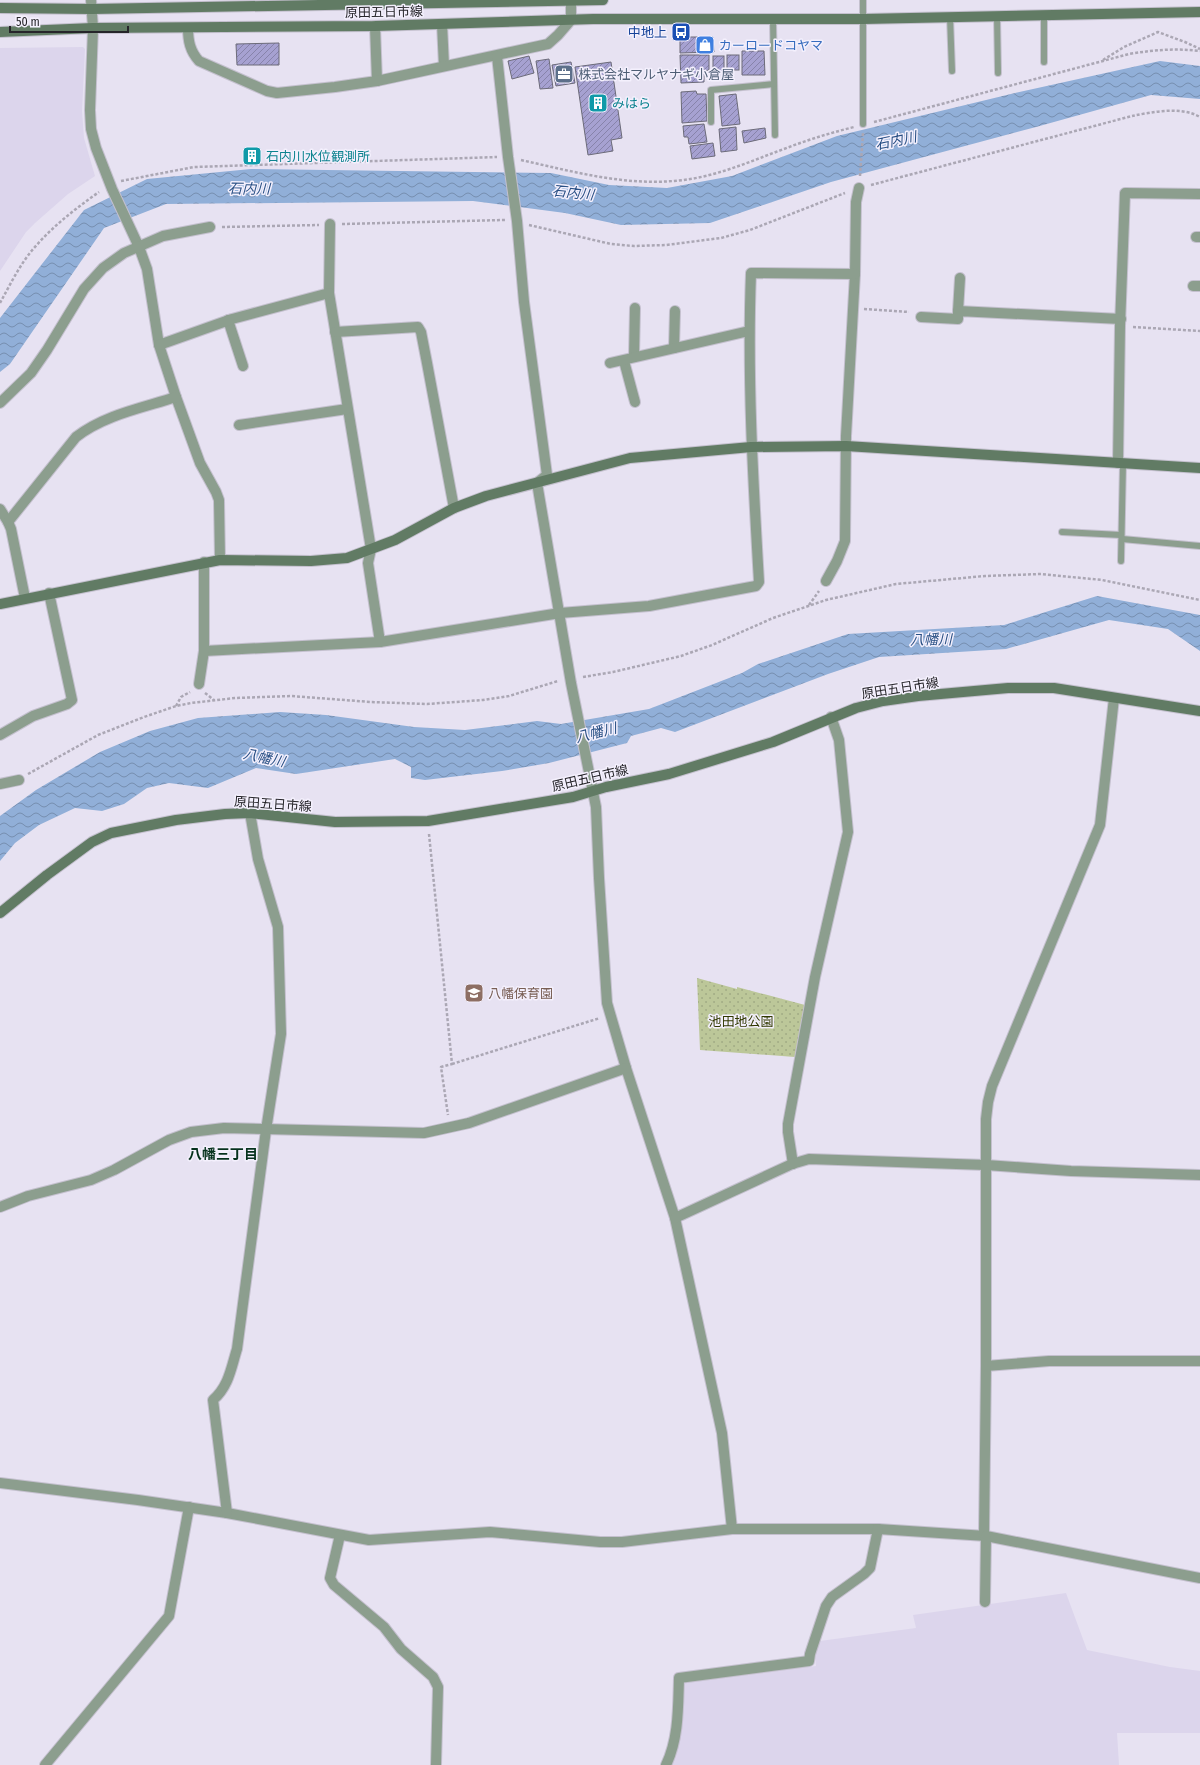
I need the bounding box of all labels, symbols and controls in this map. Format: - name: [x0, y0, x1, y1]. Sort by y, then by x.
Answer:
- street label: 原田五日市線: [345, 4, 423, 20]
- scale bar: [10, 8, 128, 34]
- text: 50 m: [16, 15, 40, 29]
- bus stop icon: 中地上: [670, 21, 692, 43]
- place label: 中地上: [628, 25, 667, 40]
- shop icon: カーロードコヤマ: [694, 34, 716, 56]
- place label: カーロードコヤマ: [719, 38, 823, 53]
- office icon: 株式会社マルヤナギ小倉屋: [553, 63, 575, 85]
- place label: 株式会社マルヤナギ小倉屋: [578, 67, 734, 82]
- building icon: みはら: [587, 92, 609, 114]
- place label: みはら: [612, 96, 651, 111]
- water label: 石内川: [874, 128, 920, 154]
- building icon: 石内川水位観測所: [241, 145, 263, 167]
- place label: 石内川水位観測所: [266, 149, 370, 164]
- water label: 石内川: [228, 180, 272, 198]
- water label: 石内川: [551, 182, 597, 204]
- water label: 八幡川: [910, 631, 954, 649]
- street label: 原田五日市線: [860, 674, 940, 702]
- water label: 八幡川: [574, 719, 620, 746]
- water label: 八幡川: [242, 745, 288, 771]
- street label: 原田五日市線: [550, 762, 630, 794]
- street label: 原田五日市線: [234, 794, 312, 814]
- school or university icon: 八幡保育園: [463, 982, 485, 1004]
- place label: 八幡保育園: [488, 986, 553, 1001]
- park label: 池田地公園: [708, 1014, 774, 1029]
- district label: 八幡三丁目: [188, 1146, 258, 1163]

